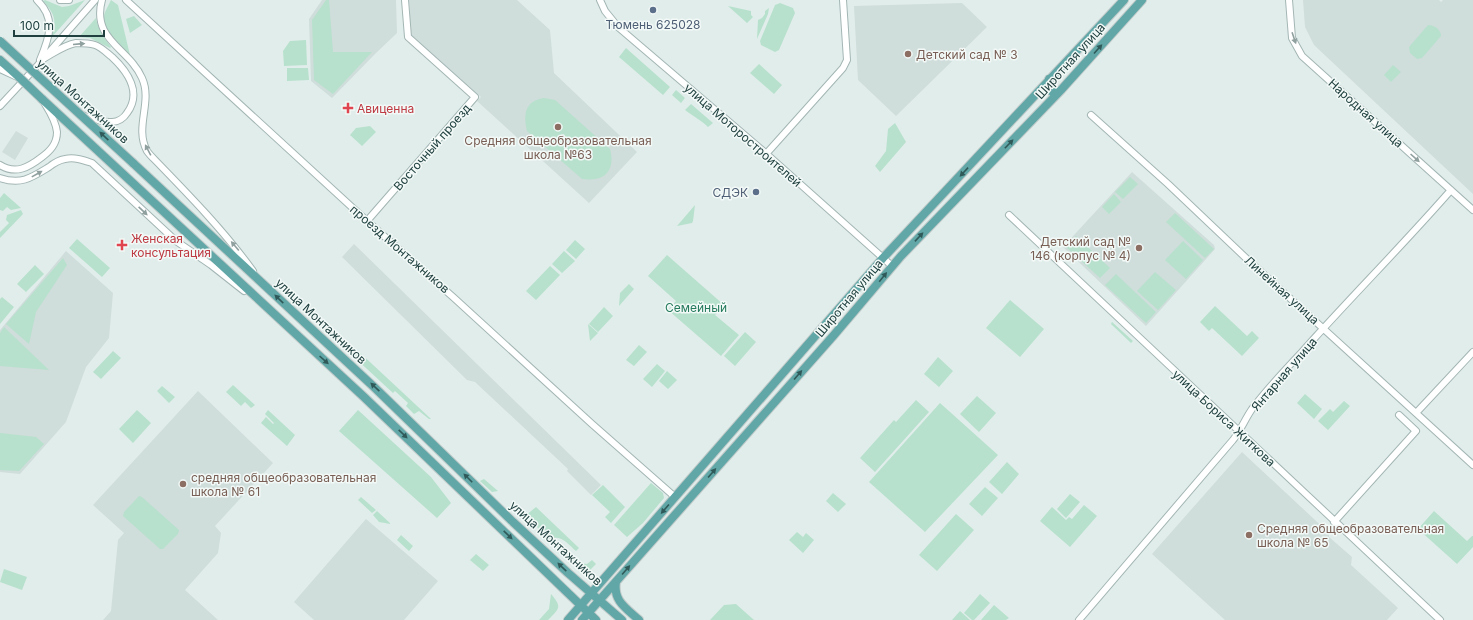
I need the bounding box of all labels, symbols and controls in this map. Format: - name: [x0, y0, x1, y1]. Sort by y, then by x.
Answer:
- marker: Тюмень 625028: [648, 5, 658, 15]
- scale bar: [14, 12, 104, 38]
- place label: Тюмень 625028: [606, 17, 700, 32]
- text: 100 m: [20, 18, 54, 33]
- street label: Широтная улица: [1032, 20, 1108, 102]
- one-way arrow: [1291, 33, 1297, 45]
- one-way arrow: [72, 40, 85, 47]
- one-way arrow: [1093, 44, 1103, 54]
- place label: Детский сад № 3: [916, 47, 1018, 62]
- marker: Детский сад № 3: [903, 49, 913, 59]
- street label: улица Монтажников: [34, 56, 132, 147]
- street label: Народная улица: [1325, 75, 1407, 151]
- street label: улица Моторостроителей: [681, 80, 805, 190]
- street label: Восточный проезд: [390, 100, 474, 193]
- place label: Авиценна: [357, 101, 414, 116]
- marker: Авиценна: [342, 102, 354, 114]
- marker: Средняя общеобразовательная школа №63: [553, 122, 563, 132]
- one-way arrow: [99, 132, 109, 141]
- place label: Средняя общеобразовательная школа №63: [464, 133, 652, 162]
- one-way arrow: [1004, 139, 1014, 149]
- one-way arrow: [145, 144, 151, 156]
- one-way arrow: [1410, 153, 1420, 163]
- one-way arrow: [959, 167, 968, 177]
- one-way arrow: [31, 171, 43, 177]
- place label: СДЭК: [713, 185, 748, 200]
- marker: СДЭК: [751, 187, 761, 197]
- street label: проезд Монтажников: [347, 202, 453, 296]
- one-way arrow: [138, 206, 148, 215]
- place label: Женская консультация: [131, 231, 211, 260]
- one-way arrow: [914, 232, 923, 242]
- place label: Детский сад № 146 (корпус № 4): [1030, 234, 1131, 263]
- marker: Женская консультация: [116, 239, 128, 251]
- one-way arrow: [230, 241, 239, 251]
- marker: Детский сад № 146 (корпус № 4): [1134, 243, 1144, 253]
- street label: Линейная улица: [1242, 253, 1322, 327]
- street label: Широтная улица: [812, 256, 886, 340]
- one-way arrow: [879, 272, 888, 283]
- street label: улица Монтажников: [272, 275, 370, 367]
- one-way arrow: [275, 295, 284, 304]
- park label: Семейный: [665, 300, 727, 315]
- street label: Янтарная улица: [1248, 334, 1320, 414]
- one-way arrow: [318, 356, 329, 365]
- street label: улица Бориса Житкова: [1169, 366, 1279, 470]
- one-way arrow: [794, 370, 803, 381]
- one-way arrow: [369, 383, 380, 392]
- one-way arrow: [398, 429, 408, 439]
- one-way arrow: [708, 468, 717, 478]
- place label: средняя общеобразовательная школа № 61: [191, 470, 376, 499]
- one-way arrow: [463, 473, 473, 483]
- marker: средняя общеобразовательная школа № 61: [178, 479, 188, 489]
- street label: улица Монтажников: [507, 498, 605, 589]
- one-way arrow: [660, 504, 669, 514]
- place label: Средняя общеобразовательная школа № 65: [1257, 521, 1444, 550]
- one-way arrow: [503, 530, 513, 540]
- marker: Средняя общеобразовательная школа № 65: [1244, 530, 1254, 540]
- one-way arrow: [557, 563, 567, 572]
- one-way arrow: [622, 565, 631, 576]

